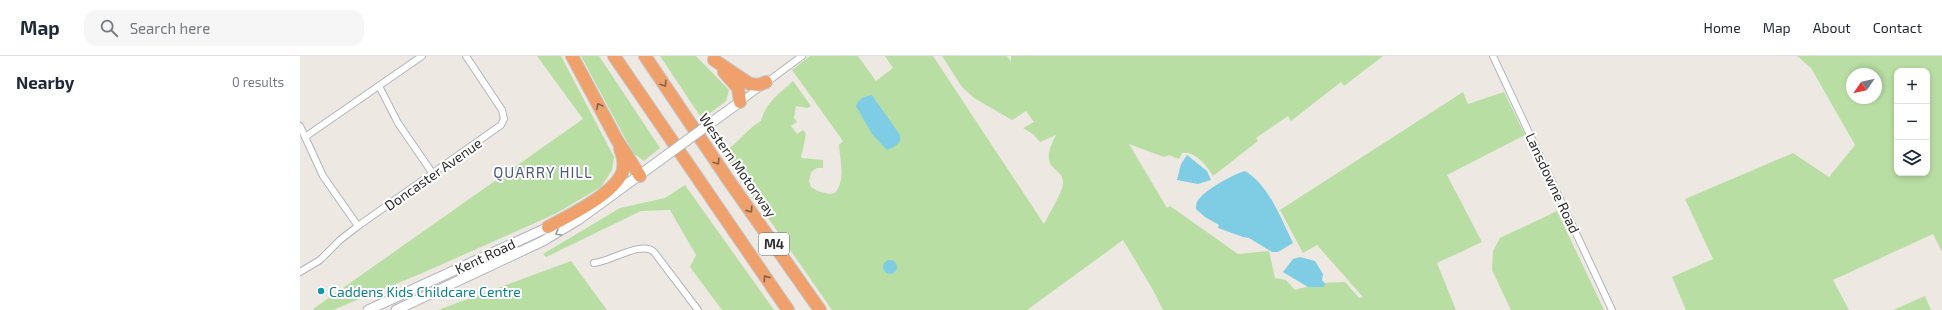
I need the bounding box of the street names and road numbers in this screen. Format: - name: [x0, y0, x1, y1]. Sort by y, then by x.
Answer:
- street label: Western Motorway: [696, 110, 781, 221]
- street label: Lansdowne Road: [1522, 130, 1584, 236]
- street label: Doncaster Avenue: [381, 134, 485, 214]
- road number: M4: [759, 233, 789, 255]
- street label: Kent Road: [452, 235, 518, 277]

